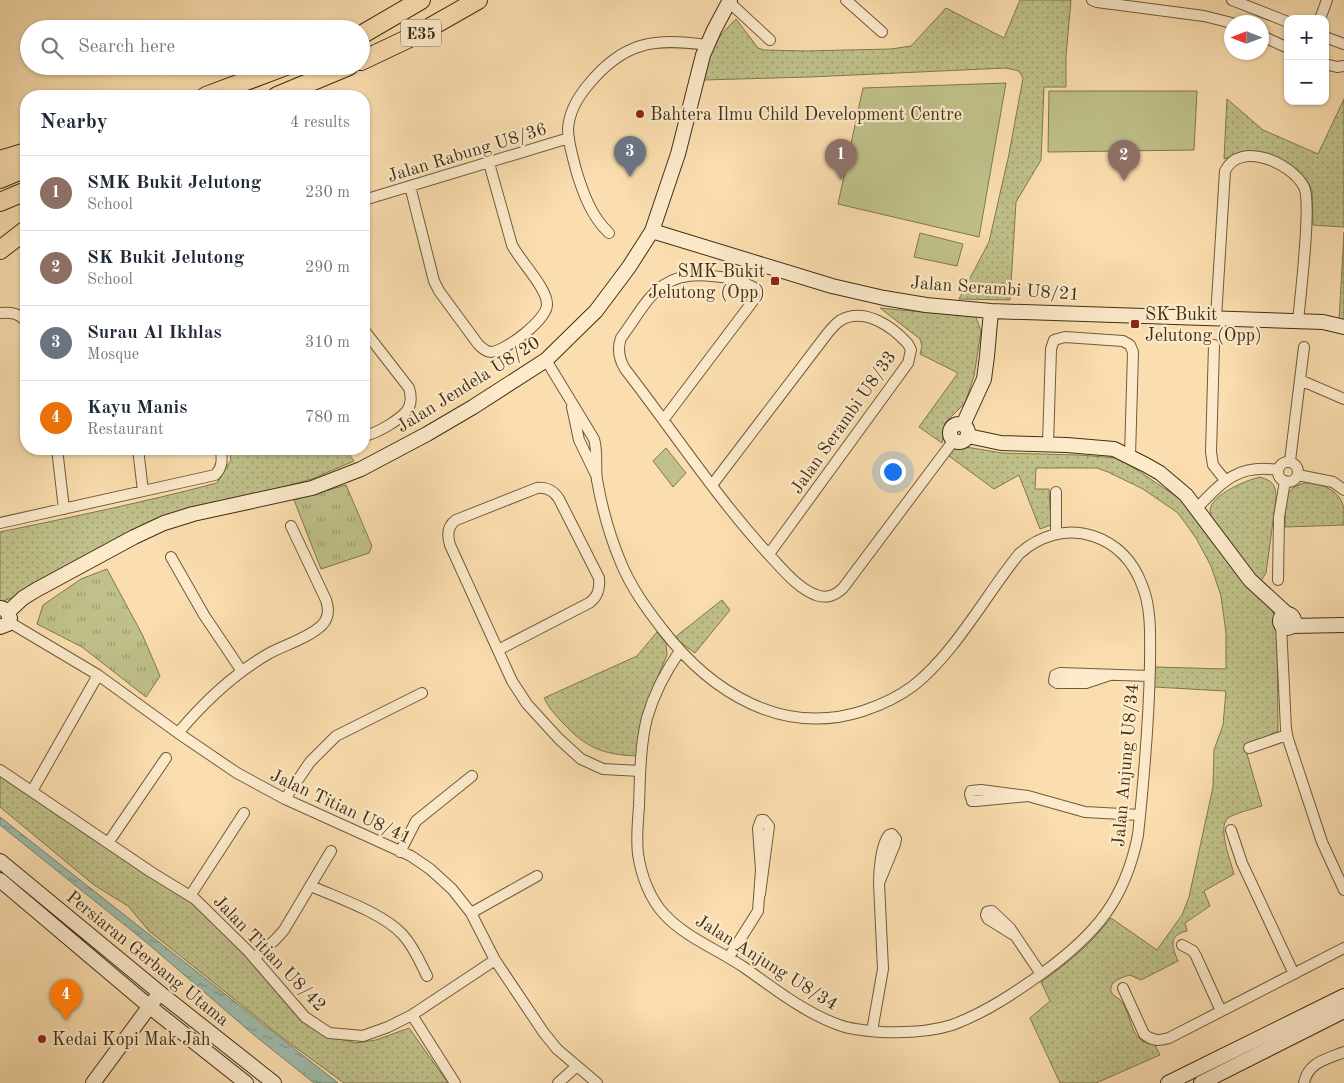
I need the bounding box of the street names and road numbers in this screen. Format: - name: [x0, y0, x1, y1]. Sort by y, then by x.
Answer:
- road number: E35: [401, 19, 441, 46]
- street label: Jalan Rabung U8/36: [385, 120, 549, 186]
- street label: Jalan Serambi U8/21: [910, 274, 1080, 304]
- street label: Jalan Jendela U8/20: [394, 334, 543, 436]
- street label: Jalan Serambi U8/33: [788, 348, 900, 497]
- street label: Jalan Anjung U8/34: [1110, 683, 1142, 848]
- street label: Jalan Titian U8/41: [267, 766, 414, 847]
- street label: Persiaran Gerbang Utama: [63, 888, 232, 1030]
- street label: Jalan Titian U8/42: [210, 892, 329, 1015]
- street label: Jalan Anjung U8/34: [692, 912, 841, 1014]

